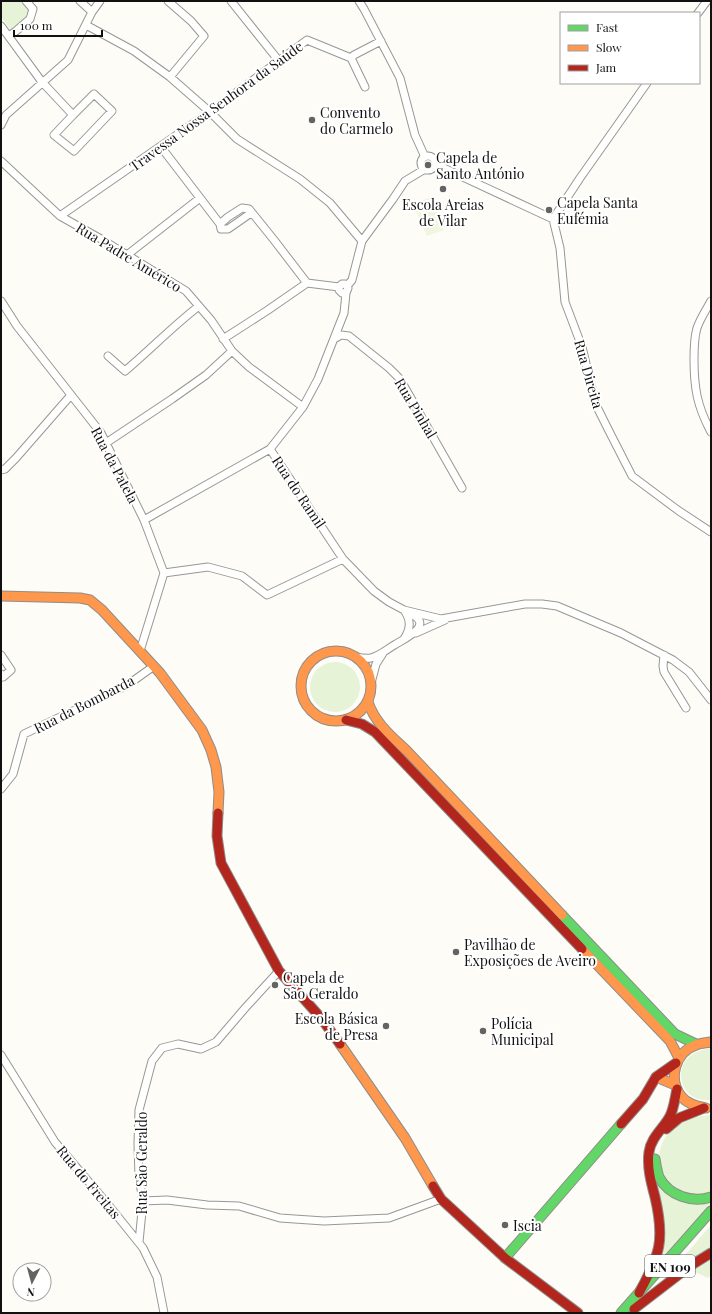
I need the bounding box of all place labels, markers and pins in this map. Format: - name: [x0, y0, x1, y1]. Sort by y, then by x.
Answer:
- place label: Convento do Carmelo: [320, 103, 394, 138]
- marker: Convento do Carmelo: [307, 115, 317, 125]
- place label: Capela de Santo António: [436, 148, 525, 183]
- marker: Capela de Santo António: [423, 160, 433, 170]
- marker: Escola Areias de Vilar: [438, 184, 448, 194]
- place label: Capela Santa Eufémia: [557, 193, 638, 228]
- place label: Escola Areias de Vilar: [402, 195, 484, 230]
- marker: Capela Santa Eufémia: [544, 205, 554, 215]
- place label: Pavilhão de Exposições de Aveiro: [464, 935, 596, 970]
- marker: Pavilhão de Exposições de Aveiro: [451, 947, 461, 957]
- place label: Capela de São Geraldo: [283, 968, 359, 1003]
- marker: Capela de São Geraldo: [270, 980, 280, 990]
- place label: Escola Básica de Presa: [295, 1009, 378, 1044]
- place label: Polícia Municipal: [491, 1014, 554, 1049]
- marker: Escola Básica de Presa: [381, 1021, 391, 1031]
- marker: Polícia Municipal: [478, 1026, 488, 1036]
- place label: Iscia: [513, 1216, 542, 1235]
- marker: Iscia: [500, 1220, 510, 1230]

